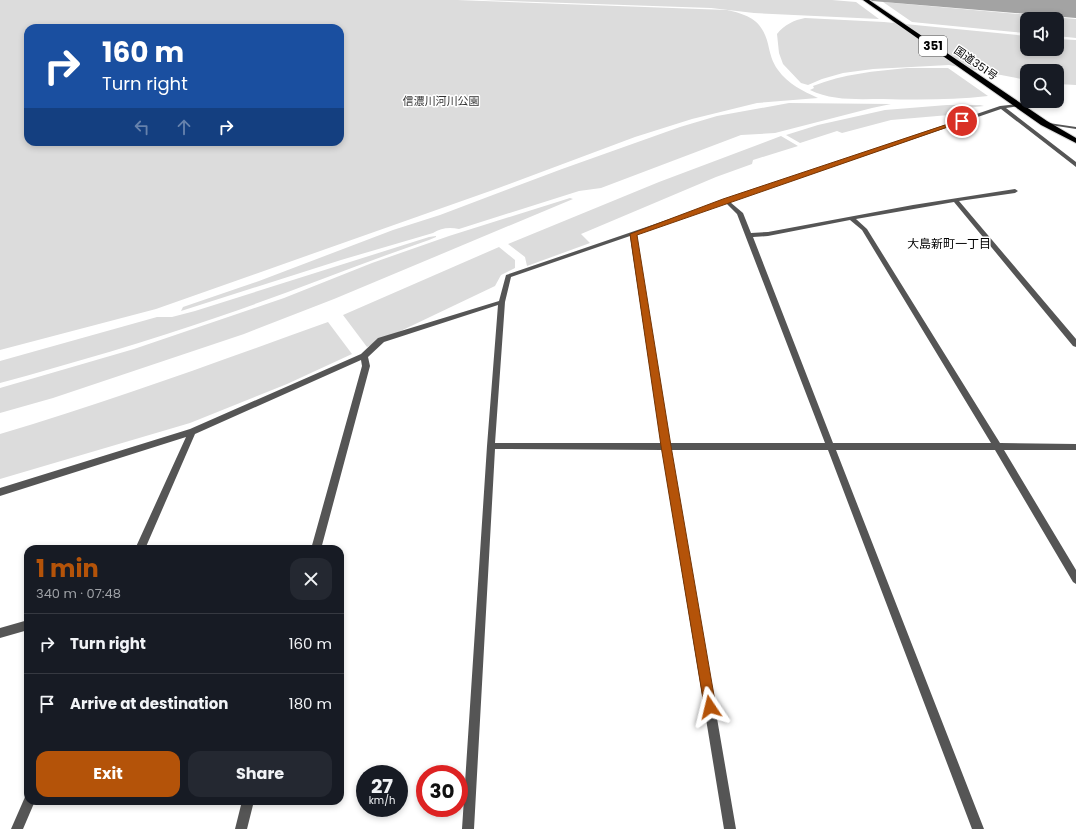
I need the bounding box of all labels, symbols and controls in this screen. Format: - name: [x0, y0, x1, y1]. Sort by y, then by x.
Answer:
- map controls: [1020, 12, 1064, 108]
- button: sound: [1020, 12, 1064, 56]
- text: 160 m: [102, 33, 184, 72]
- road number: 351: [919, 36, 947, 56]
- icon: right: [36, 40, 88, 92]
- street label: 国道351号: [951, 42, 1001, 84]
- button: search: [1020, 64, 1064, 108]
- text: Turn right: [102, 71, 188, 96]
- park label: 信濃川河川公園: [403, 93, 480, 109]
- pin: [945, 104, 979, 138]
- icon: arrive: [951, 110, 973, 132]
- icon: left: [131, 116, 153, 138]
- icon: ahead: [173, 116, 195, 138]
- icon: right: [215, 116, 237, 138]
- district label: 大島新町一丁目: [907, 235, 991, 252]
- text: 1 min: [36, 552, 99, 585]
- button: close: [290, 558, 332, 600]
- text: 340 m · 07:48: [36, 584, 121, 603]
- icon: right: [36, 633, 58, 655]
- text: Turn right: [70, 633, 146, 654]
- text: 160 m: [289, 633, 332, 654]
- position arrow: [689, 686, 731, 728]
- icon: arrive: [36, 693, 58, 715]
- text: Arrive at destination: [70, 693, 228, 714]
- text: 180 m: [289, 693, 332, 714]
- button: Exit: [36, 751, 180, 797]
- button: Share: [188, 751, 332, 797]
- speed limit sign: 30: [416, 765, 468, 817]
- text: 27: [371, 772, 393, 800]
- text: km/h: [369, 793, 395, 808]

